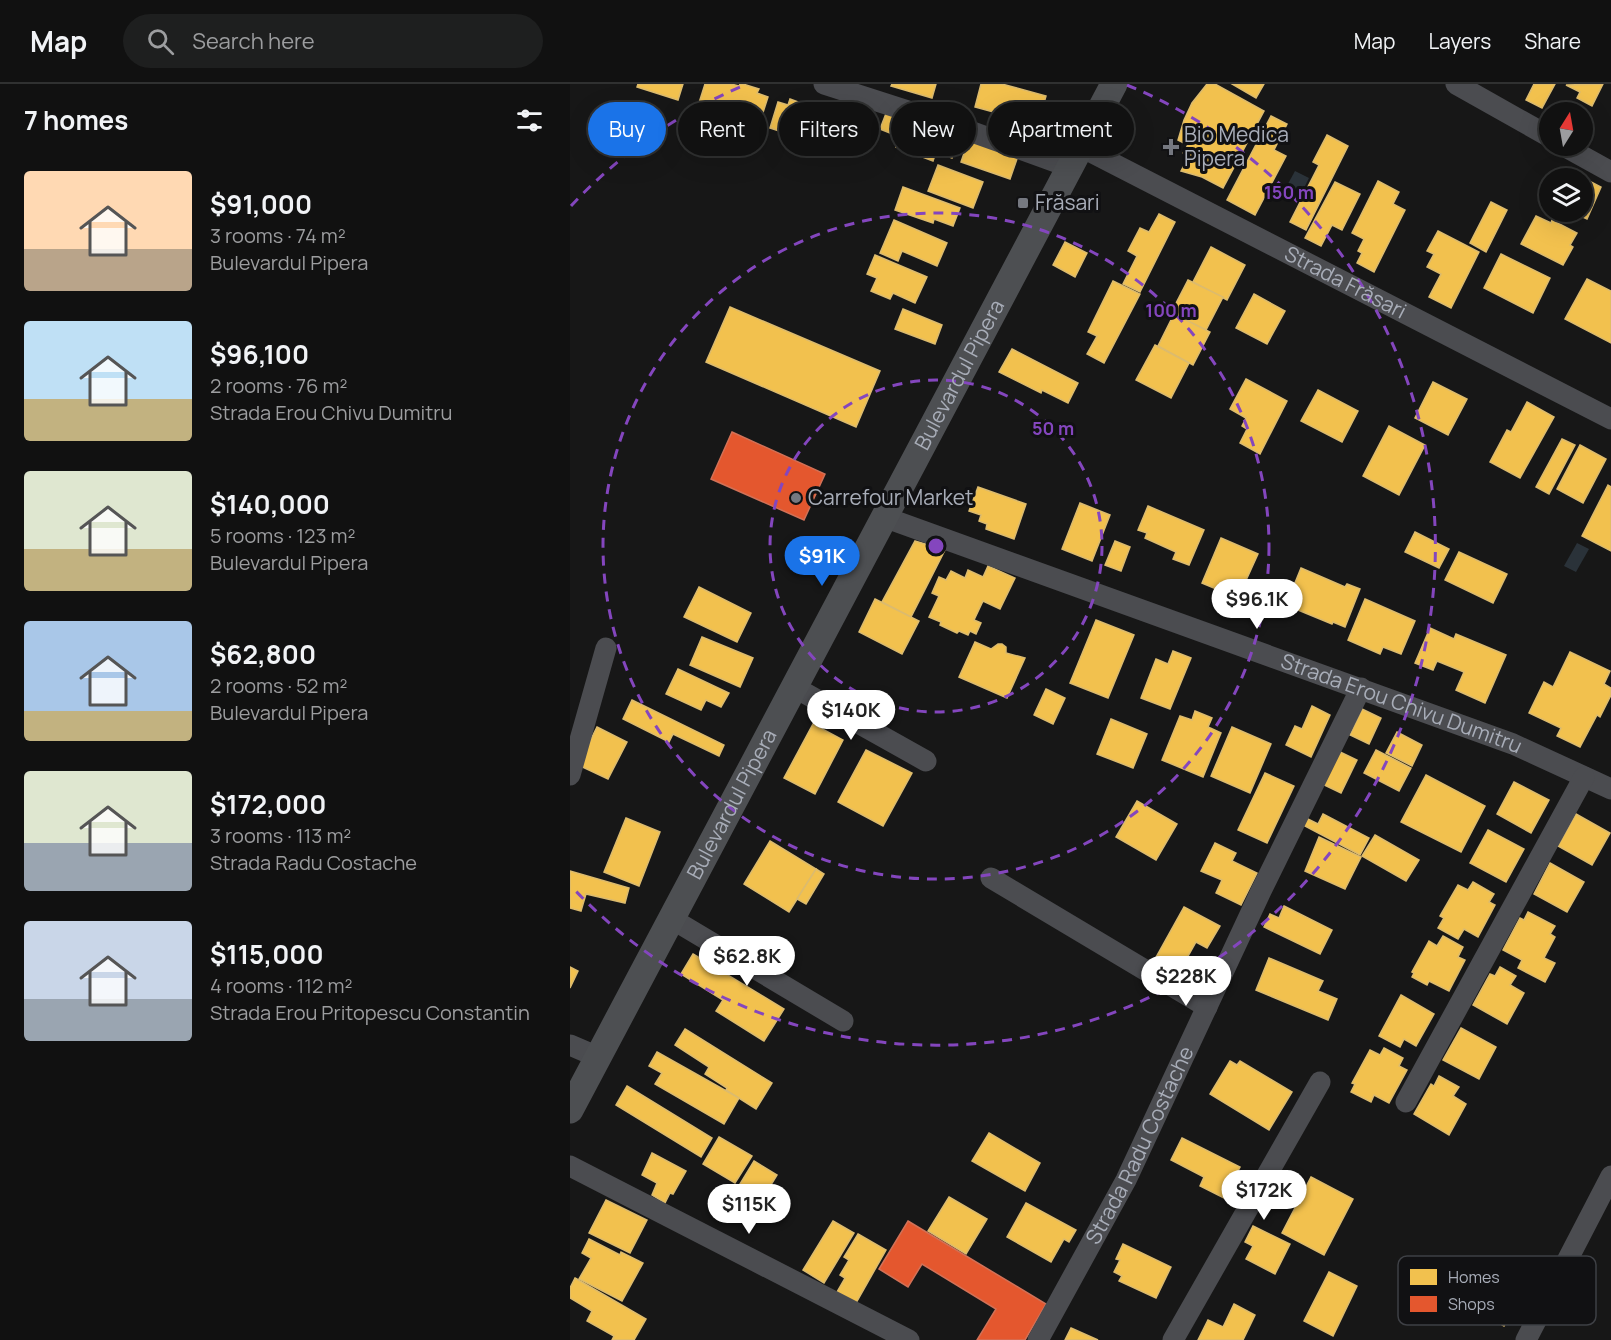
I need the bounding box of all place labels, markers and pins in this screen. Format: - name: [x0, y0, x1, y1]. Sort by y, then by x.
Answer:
- place label: Bio Medica Pipera: [1184, 120, 1289, 172]
- marker: Bio Medica Pipera: [1162, 138, 1180, 156]
- place label: Frăsari: [1035, 188, 1100, 216]
- marker: Frăsari: [1016, 196, 1030, 210]
- place label: Carrefour Market: [808, 483, 973, 511]
- marker: Carrefour Market: [789, 491, 803, 505]
- pin: $91K: [786, 536, 858, 587]
- centre of rings: [926, 536, 946, 556]
- pin: $96.1K: [1208, 579, 1306, 630]
- pin: $140K: [809, 690, 893, 741]
- pin: $62.8K: [698, 936, 796, 987]
- pin: $228K: [1144, 956, 1228, 1007]
- pin: $172K: [1222, 1170, 1306, 1221]
- pin: $115K: [707, 1184, 791, 1235]

